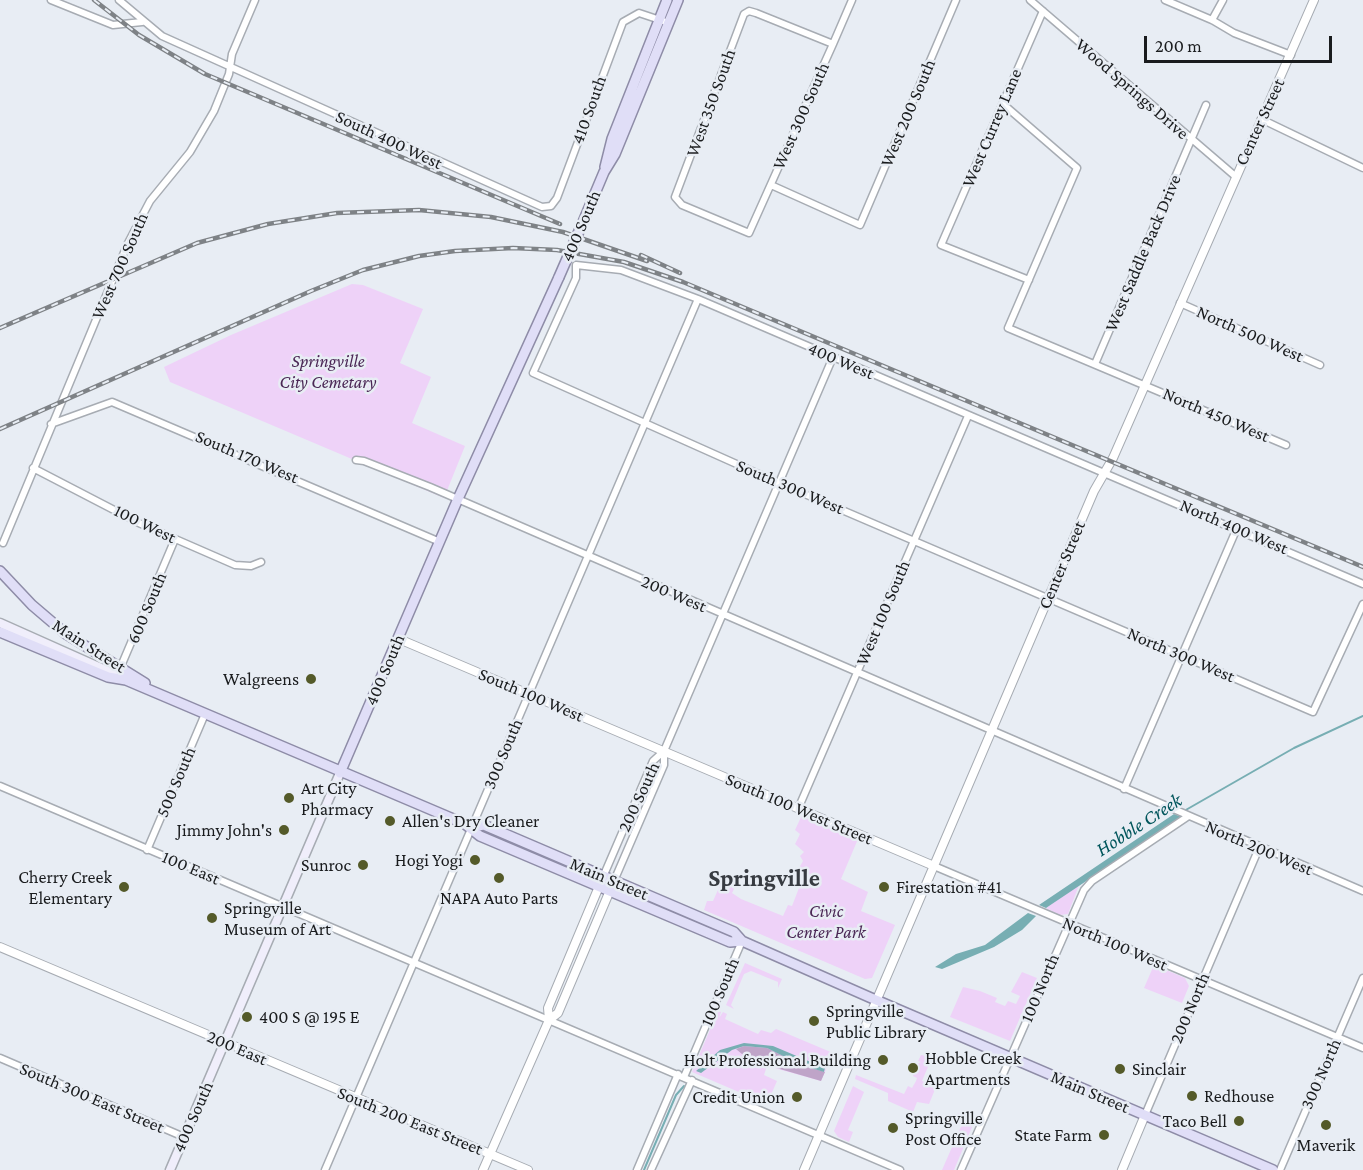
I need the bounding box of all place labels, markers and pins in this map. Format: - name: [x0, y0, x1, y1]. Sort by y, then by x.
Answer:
- place label: Walgreens: [223, 668, 299, 690]
- marker: Walgreens: [304, 672, 318, 686]
- place label: Art City Pharmacy: [301, 777, 373, 820]
- marker: Art City Pharmacy: [282, 791, 296, 805]
- place label: Allen's Dry Cleaner: [402, 810, 539, 832]
- marker: Allen's Dry Cleaner: [383, 814, 397, 828]
- place label: Jimmy John's: [176, 819, 272, 841]
- marker: Jimmy John's: [277, 823, 291, 837]
- place label: Hogi Yogi: [395, 849, 463, 871]
- marker: Hogi Yogi: [468, 853, 482, 867]
- place label: Sunroc: [301, 854, 351, 876]
- marker: Sunroc: [356, 858, 370, 872]
- place label: Cherry Creek Elementary: [18, 866, 112, 908]
- marker: NAPA Auto Parts: [492, 871, 506, 885]
- place label: Firestation #41: [896, 876, 1002, 898]
- marker: Cherry Creek Elementary: [117, 880, 131, 894]
- marker: Firestation #41: [877, 880, 891, 894]
- place label: NAPA Auto Parts: [440, 887, 558, 909]
- place label: Springville Museum of Art: [224, 897, 331, 940]
- marker: Springville Museum of Art: [205, 911, 219, 925]
- place label: Springville Public Library: [826, 1000, 926, 1042]
- place label: 400 S @ 195 E: [259, 1006, 360, 1028]
- marker: 400 S @ 195 E: [240, 1010, 254, 1024]
- marker: Springville Public Library: [807, 1014, 821, 1028]
- place label: Hobble Creek Apartments: [925, 1047, 1021, 1090]
- place label: Holt Professional Building: [684, 1049, 871, 1071]
- marker: Holt Professional Building: [876, 1053, 890, 1067]
- place label: Sinclair: [1132, 1058, 1186, 1080]
- marker: Hobble Creek Apartments: [906, 1061, 920, 1075]
- marker: Sinclair: [1113, 1062, 1127, 1076]
- place label: Redhouse: [1204, 1085, 1274, 1107]
- place label: Credit Union: [692, 1086, 785, 1108]
- marker: Redhouse: [1185, 1089, 1199, 1103]
- marker: Credit Union: [790, 1090, 804, 1104]
- place label: Springville Post Office: [905, 1107, 983, 1150]
- place label: Taco Bell: [1163, 1110, 1227, 1132]
- marker: Taco Bell: [1232, 1114, 1246, 1128]
- marker: Maverik: [1319, 1118, 1333, 1132]
- marker: Springville Post Office: [886, 1121, 900, 1135]
- place label: State Farm: [1015, 1124, 1092, 1146]
- marker: State Farm: [1097, 1128, 1111, 1142]
- place label: Maverik: [1297, 1134, 1355, 1156]

